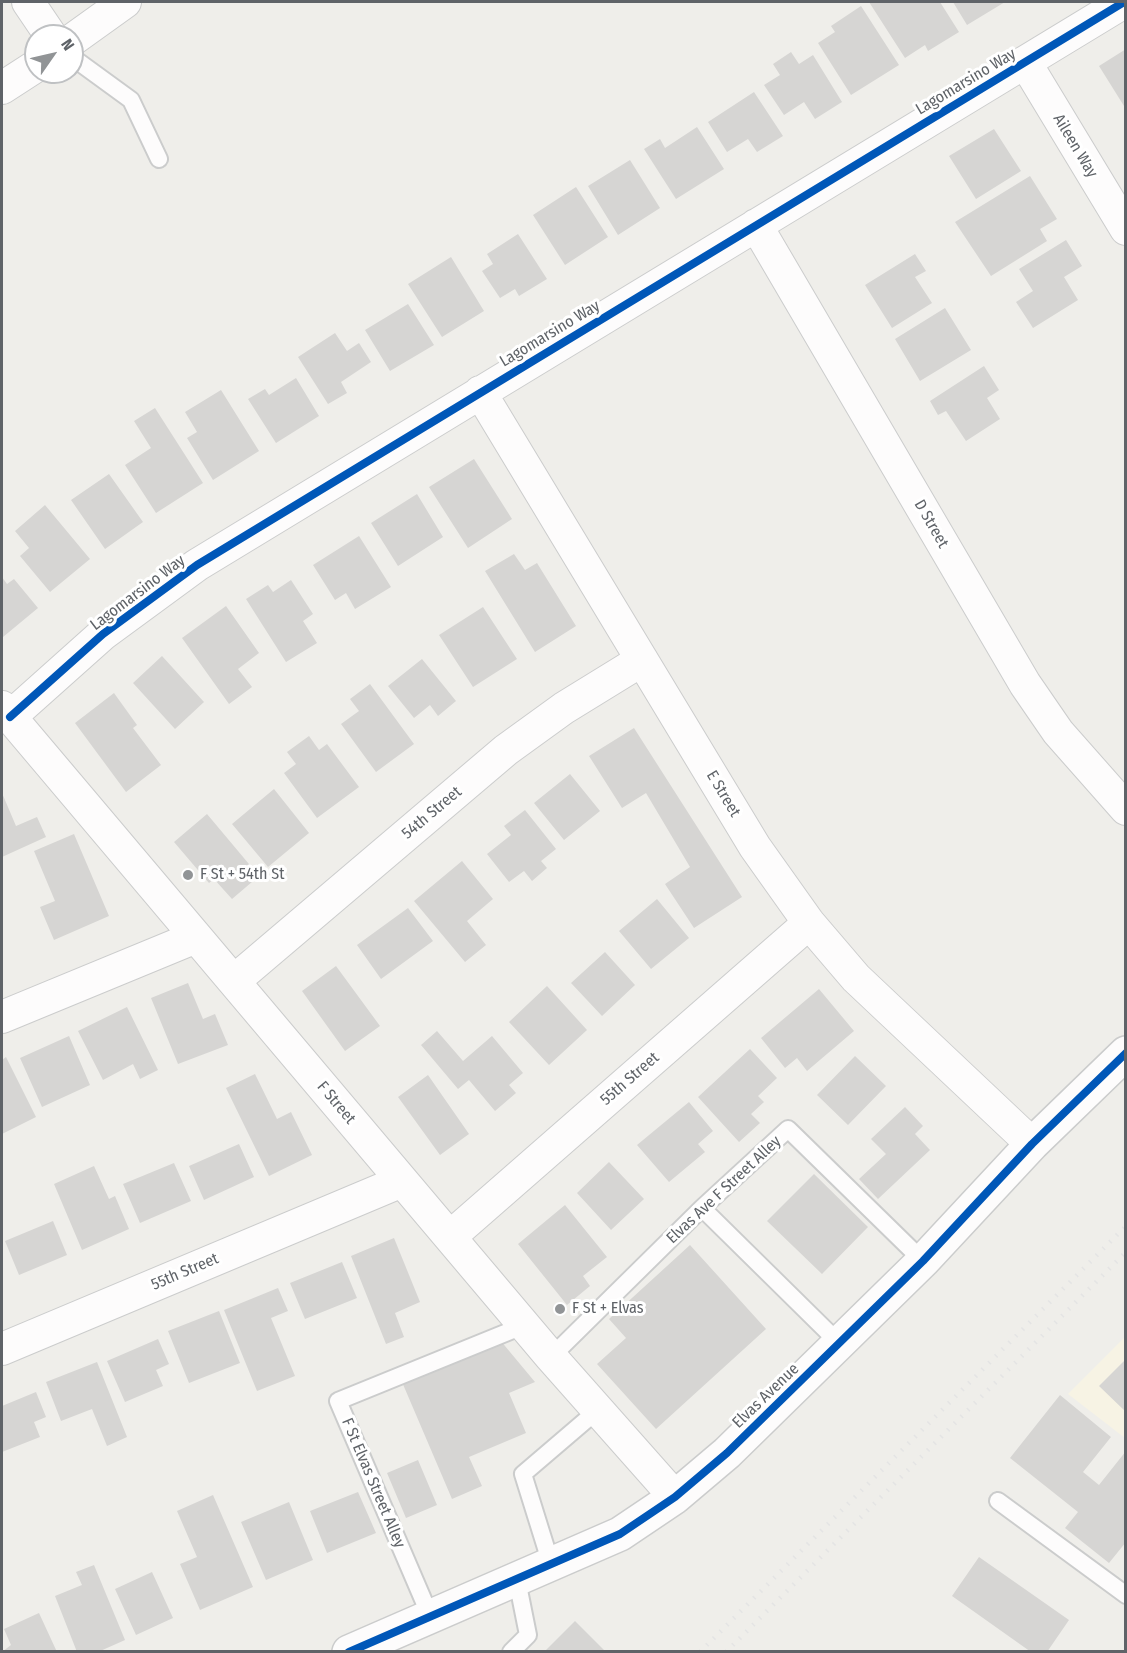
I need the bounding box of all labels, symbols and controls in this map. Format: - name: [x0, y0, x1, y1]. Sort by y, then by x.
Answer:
- north arrow: [24, 24, 84, 84]
- text: N: [57, 35, 78, 54]
- street label: Lagomarsino Way: [912, 45, 1020, 119]
- street label: Aileen Way: [1049, 111, 1101, 181]
- street label: Lagomarsino Way: [496, 297, 604, 371]
- street label: D Street: [910, 497, 952, 551]
- street label: Lagomarsino Way: [87, 551, 189, 635]
- street label: E Street: [702, 767, 744, 821]
- street label: 54th Street: [398, 783, 466, 843]
- place label: F St + 54th St: [200, 865, 284, 885]
- marker: F St + 54th St: [181, 868, 195, 882]
- street label: 55th Street: [597, 1048, 663, 1110]
- street label: F Street: [313, 1078, 359, 1128]
- street label: Elvas Ave F Street Alley: [663, 1132, 785, 1248]
- street label: 55th Street: [148, 1249, 222, 1295]
- place label: F St + Elvas: [572, 1299, 644, 1319]
- marker: F St + Elvas: [553, 1302, 567, 1316]
- street label: Elvas Avenue: [729, 1360, 803, 1432]
- street label: F St Elvas Street Alley: [337, 1415, 409, 1551]

